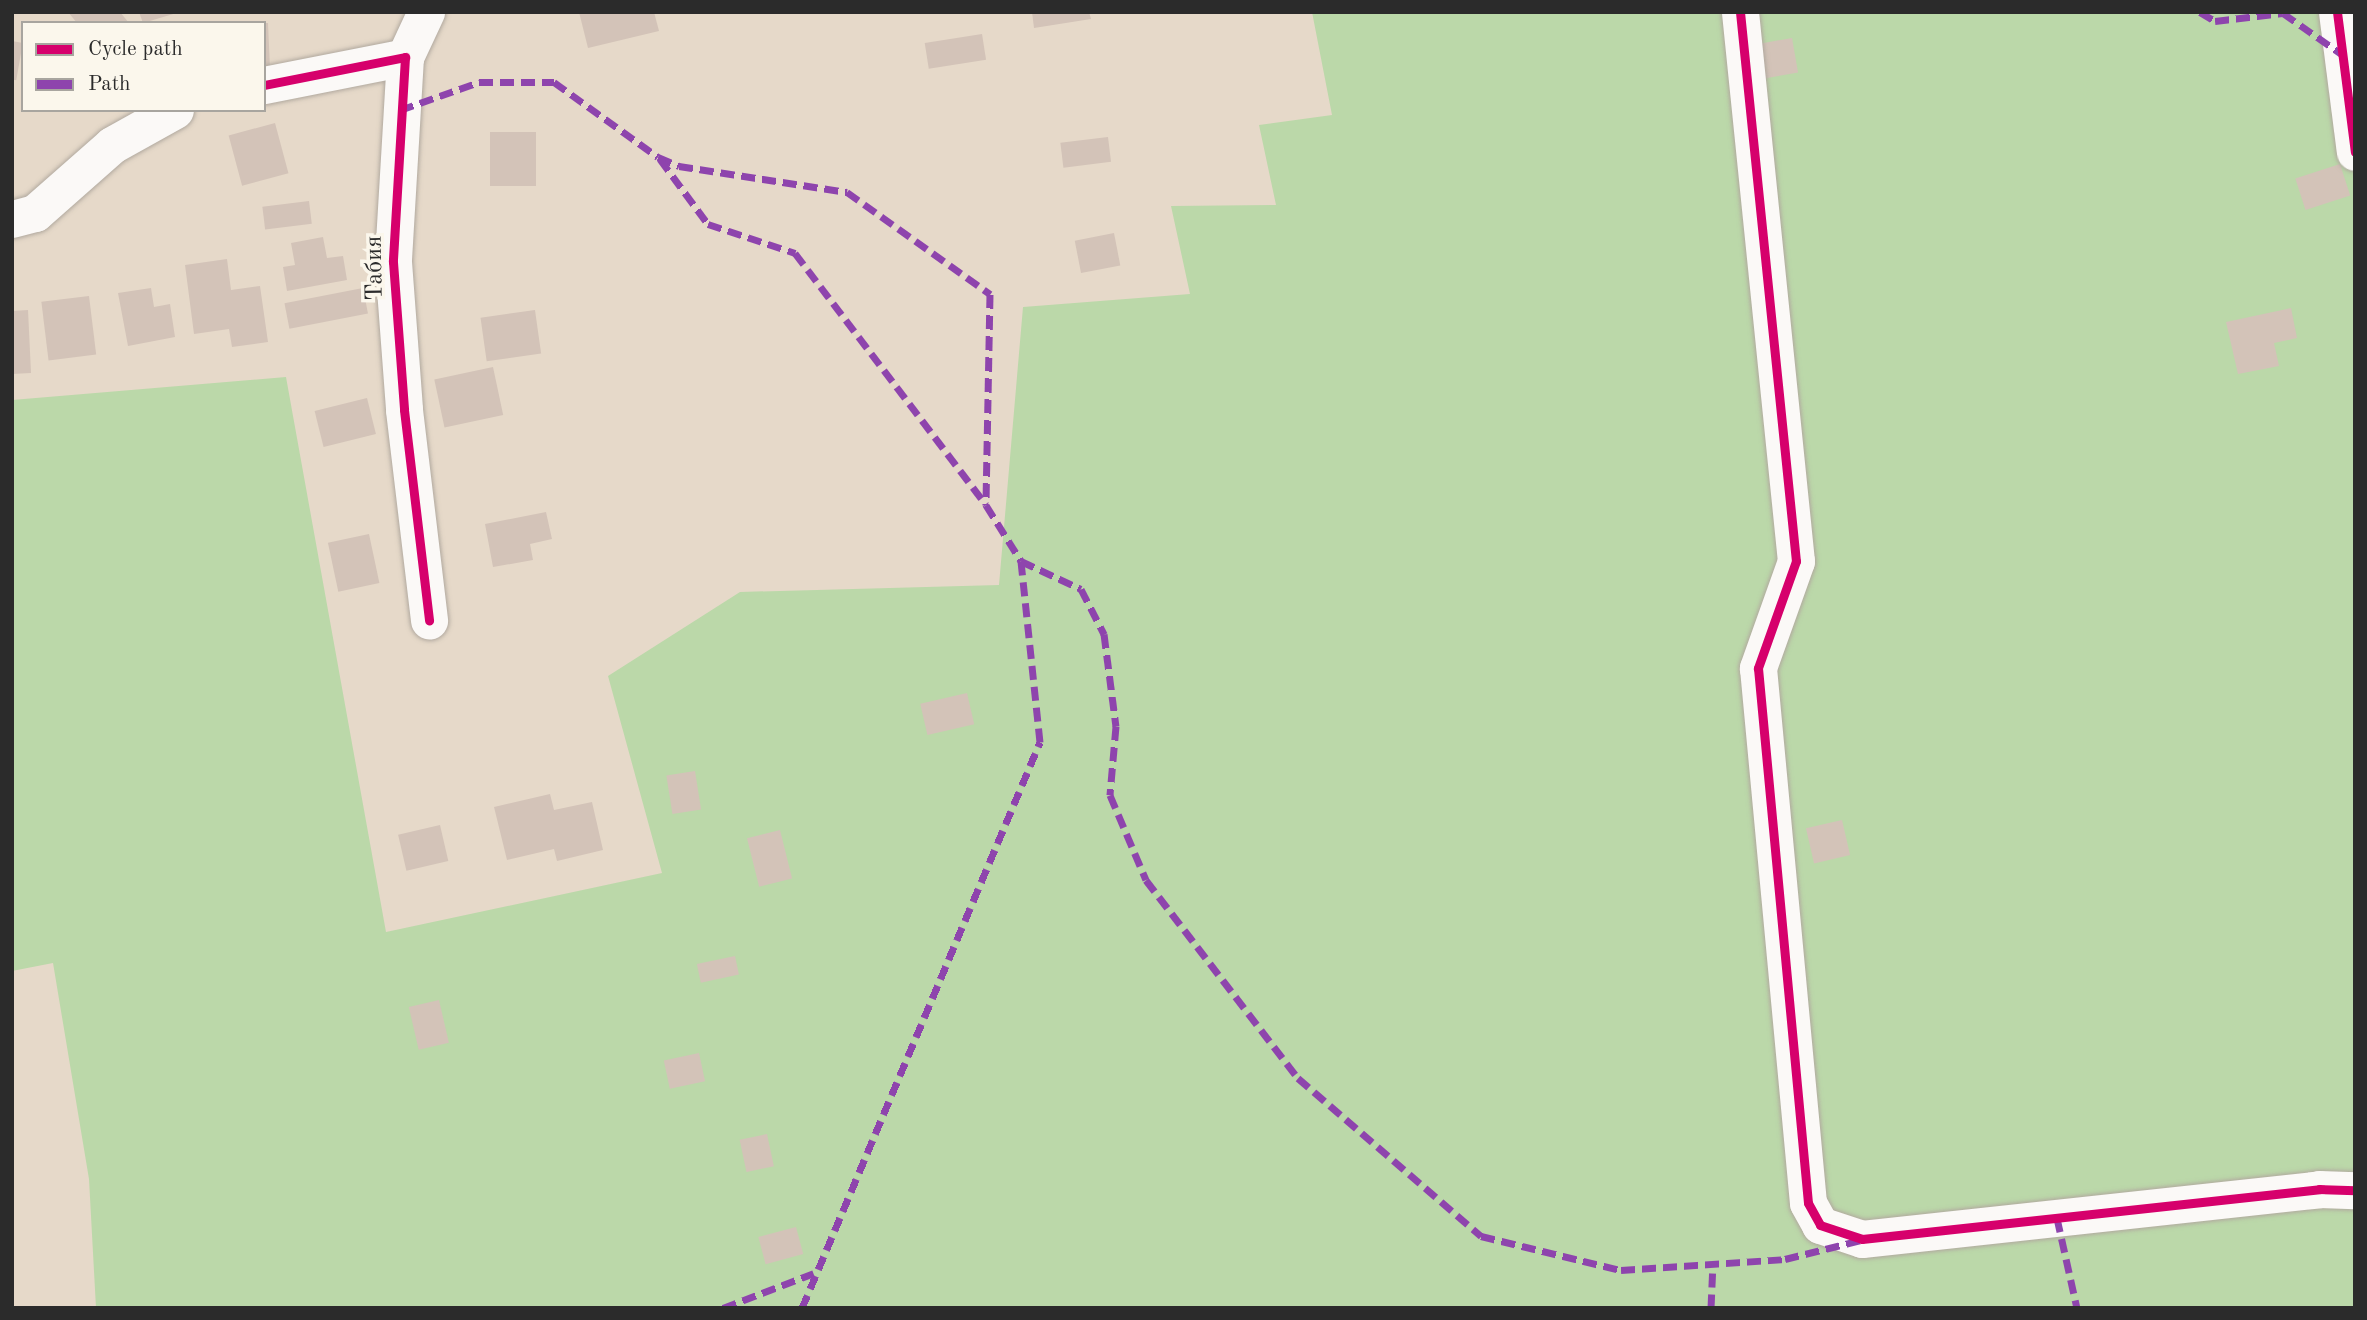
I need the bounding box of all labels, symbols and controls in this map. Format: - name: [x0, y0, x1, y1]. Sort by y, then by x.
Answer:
- legend: [21, 21, 266, 112]
- text: Cycle path: [88, 39, 183, 60]
- text: Path: [88, 74, 131, 95]
- street label: Табия: [361, 235, 391, 301]

